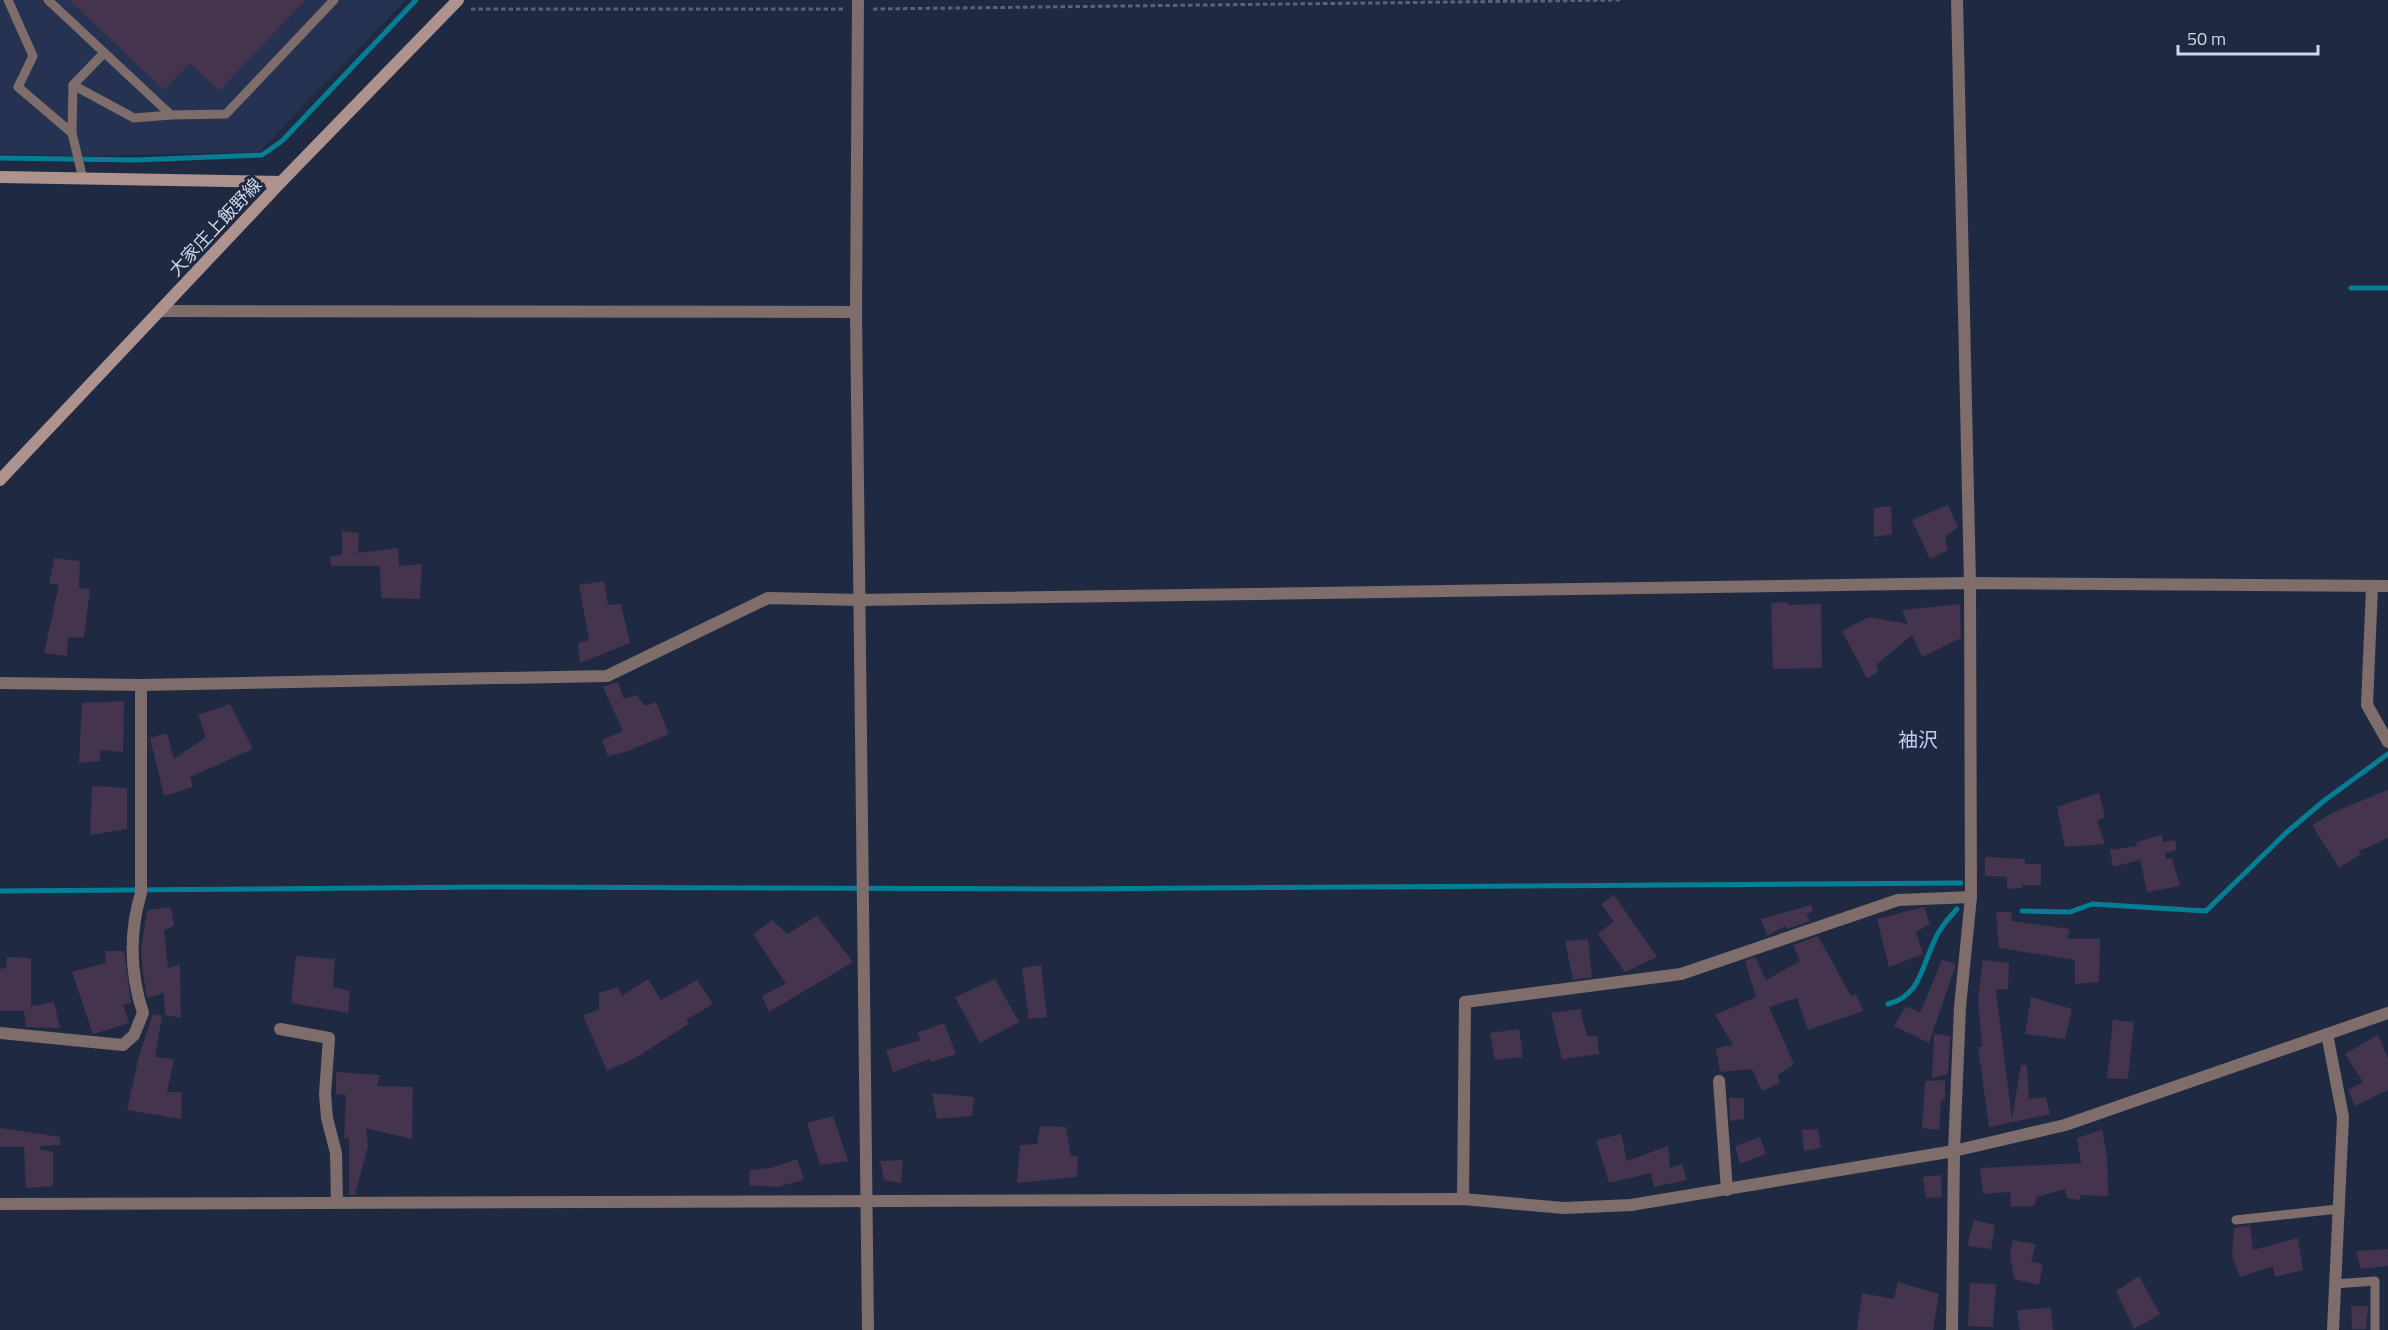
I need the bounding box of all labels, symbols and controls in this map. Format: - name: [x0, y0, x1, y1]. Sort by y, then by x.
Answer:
- scale bar: [2178, 18, 2318, 56]
- text: 50 m: [2187, 25, 2226, 52]
- street label: 大家庄上飯野線: [162, 172, 268, 282]
- district label: 袖沢: [1898, 724, 1938, 755]

